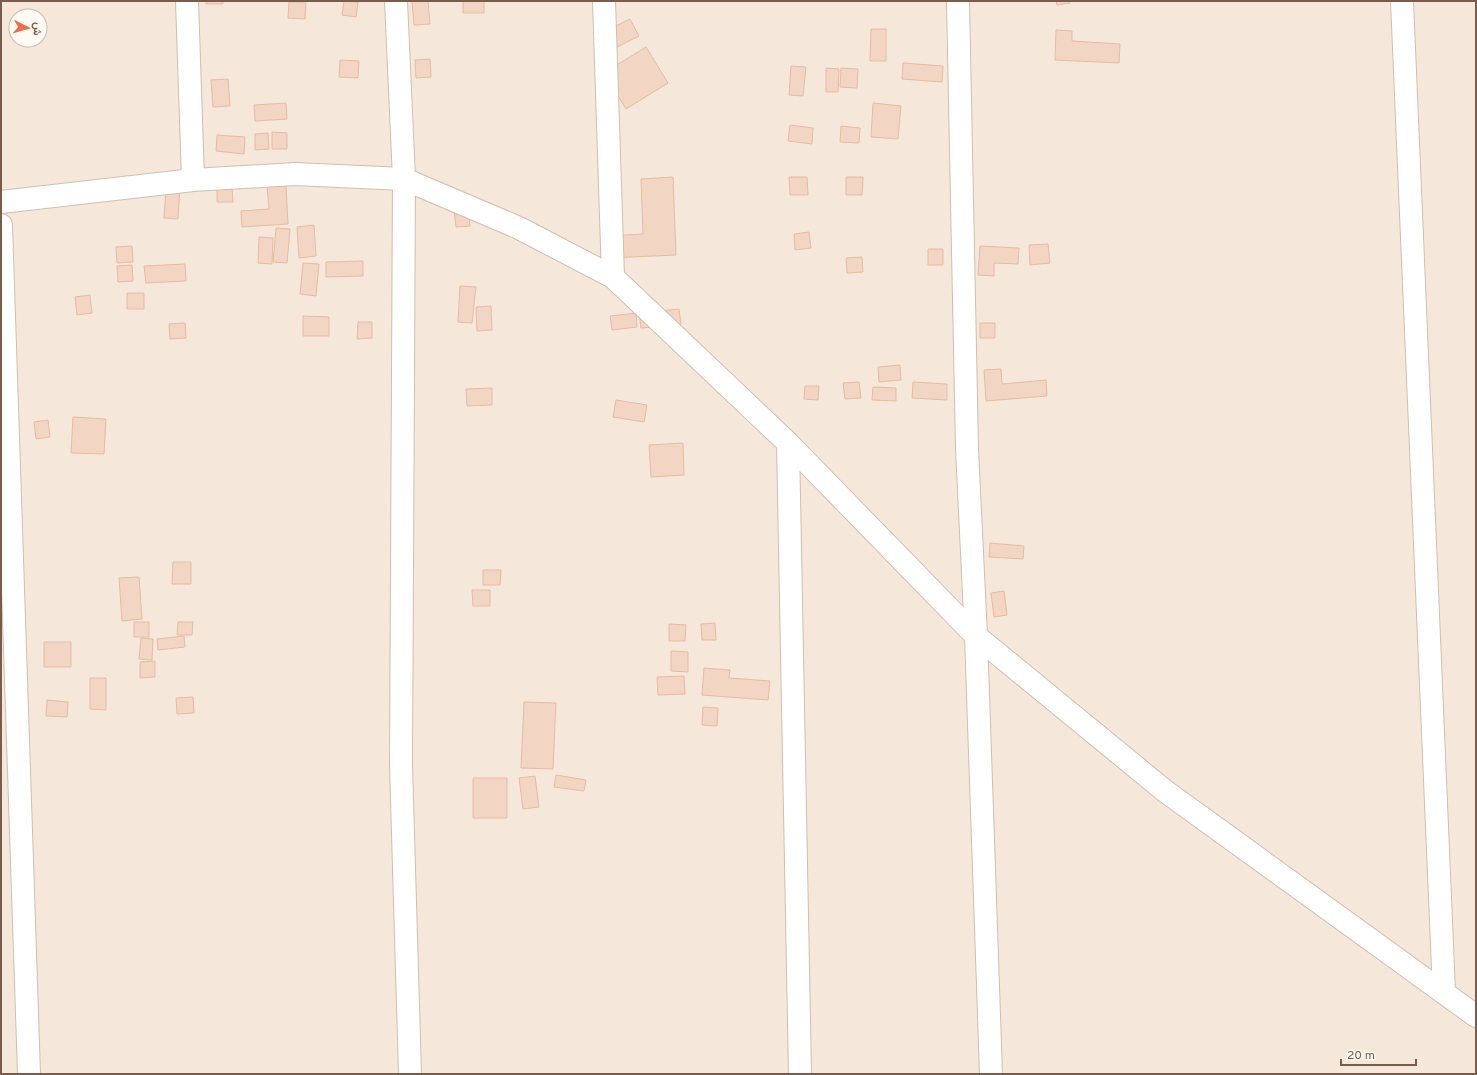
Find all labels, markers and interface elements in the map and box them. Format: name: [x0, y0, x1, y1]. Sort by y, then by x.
north arrow: [8, 8, 48, 48]
text: ش: [29, 22, 45, 36]
scale bar: [1341, 1041, 1416, 1067]
text: 20 m: [1347, 1048, 1375, 1064]

